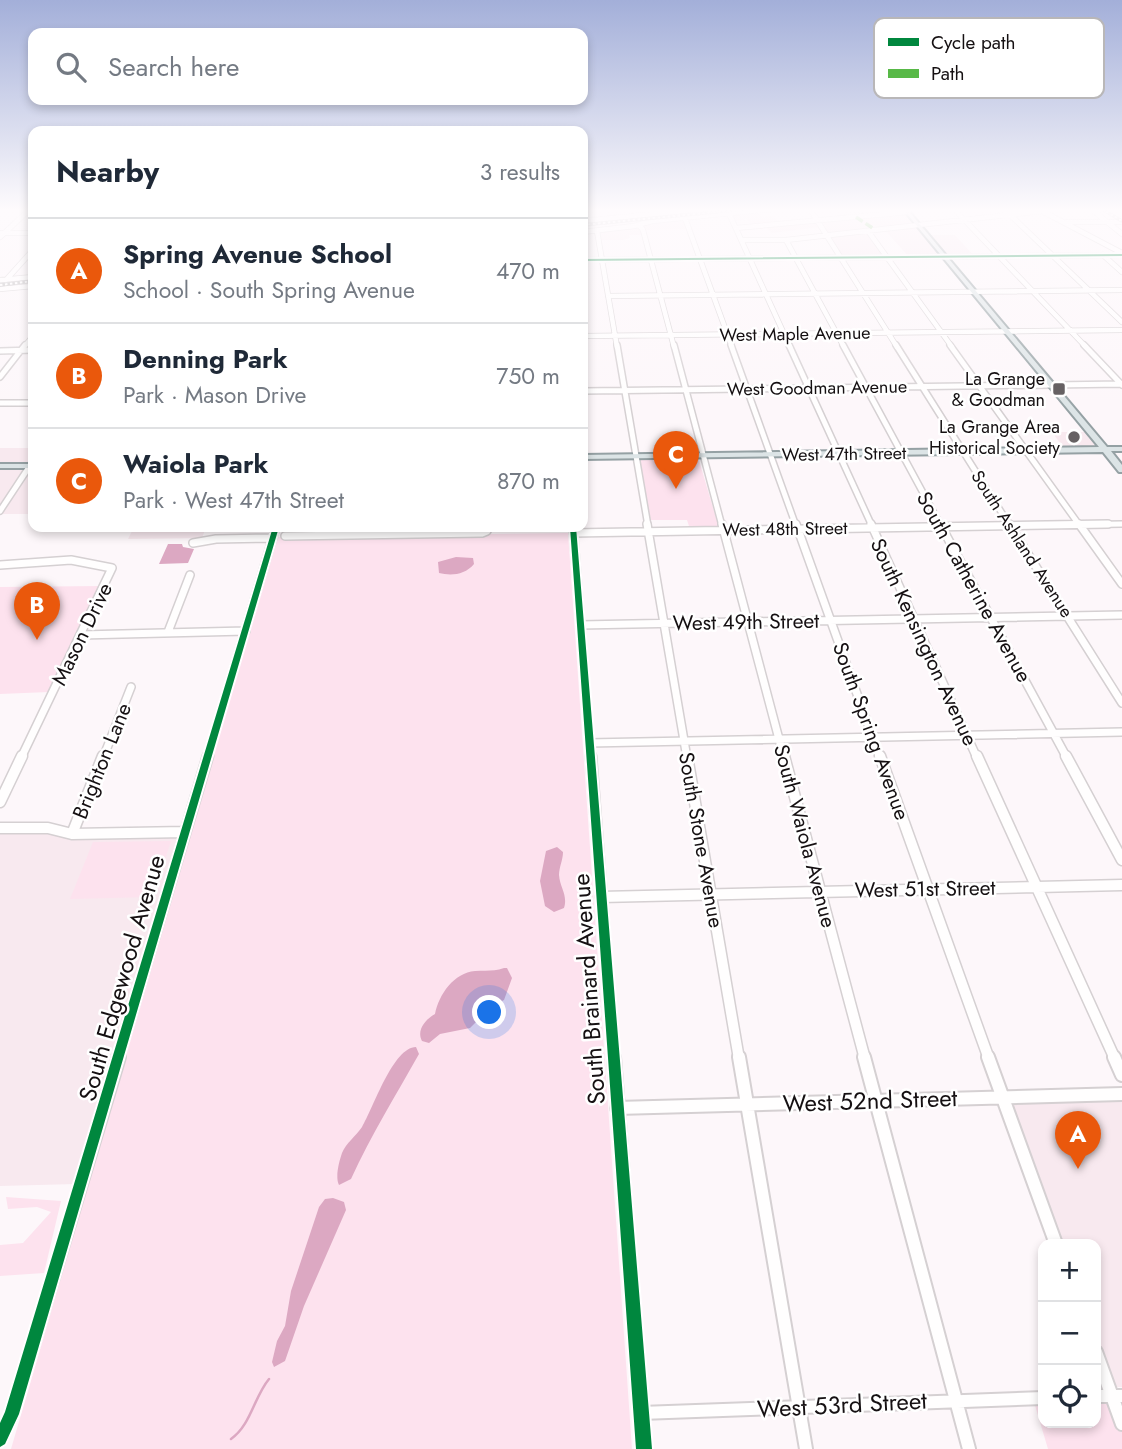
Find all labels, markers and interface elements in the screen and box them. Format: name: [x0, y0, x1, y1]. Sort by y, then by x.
legend: [874, 18, 1104, 98]
search box: [28, 28, 588, 105]
text: Cycle path: [931, 29, 1016, 56]
icon: search: [52, 48, 90, 86]
text: Search here: [108, 48, 240, 86]
text: Path: [931, 60, 965, 87]
text: Nearby: [56, 150, 159, 193]
text: 3 results: [480, 155, 560, 189]
text: Spring Avenue School: [123, 235, 392, 273]
text: A: [71, 254, 87, 288]
text: 470 m: [496, 254, 560, 288]
text: School · South Spring Avenue: [123, 273, 415, 307]
street label: West Maple Avenue: [719, 320, 871, 348]
text: Denning Park: [123, 340, 288, 378]
text: B: [71, 359, 87, 393]
text: 750 m: [496, 359, 560, 393]
place label: La Grange & Goodman: [951, 366, 1045, 413]
street label: West Goodman Avenue: [727, 373, 907, 403]
text: Park · Mason Drive: [123, 378, 306, 412]
marker: La Grange & Goodman: [1051, 381, 1067, 397]
place label: La Grange Area Historical Society: [929, 414, 1060, 461]
marker: La Grange Area Historical Society: [1066, 429, 1082, 445]
pin: C: [653, 431, 699, 489]
street label: West 47th Street: [781, 440, 907, 468]
text: Waiola Park: [123, 445, 269, 483]
text: C: [71, 464, 87, 498]
text: 870 m: [497, 464, 560, 498]
street label: South Ashland Avenue: [965, 465, 1079, 623]
text: Park · West 47th Street: [123, 483, 344, 517]
street label: South Catherine Avenue: [909, 486, 1039, 688]
street label: West 48th Street: [722, 515, 848, 543]
street label: South Kensington Avenue: [863, 533, 985, 751]
street label: Mason Drive: [44, 577, 120, 690]
pin: B: [14, 582, 60, 640]
street label: West 49th Street: [672, 606, 820, 638]
street label: South Spring Avenue: [825, 638, 917, 824]
street label: Brighton Lane: [65, 698, 139, 823]
street label: South Waiola Avenue: [766, 741, 844, 931]
street label: South Stone Avenue: [671, 750, 731, 930]
street label: South Edgewood Avenue: [70, 851, 173, 1105]
street label: South Brainard Avenue: [563, 872, 614, 1106]
street label: West 51st Street: [854, 873, 996, 905]
your location: [472, 995, 506, 1029]
street label: West 52nd Street: [782, 1080, 958, 1121]
pin: A: [1055, 1111, 1101, 1169]
map controls: [1038, 1239, 1101, 1428]
button: +: [1038, 1239, 1101, 1302]
button: −: [1038, 1302, 1101, 1365]
button: locate: [1038, 1365, 1101, 1428]
street label: West 53rd Street: [756, 1383, 928, 1426]

